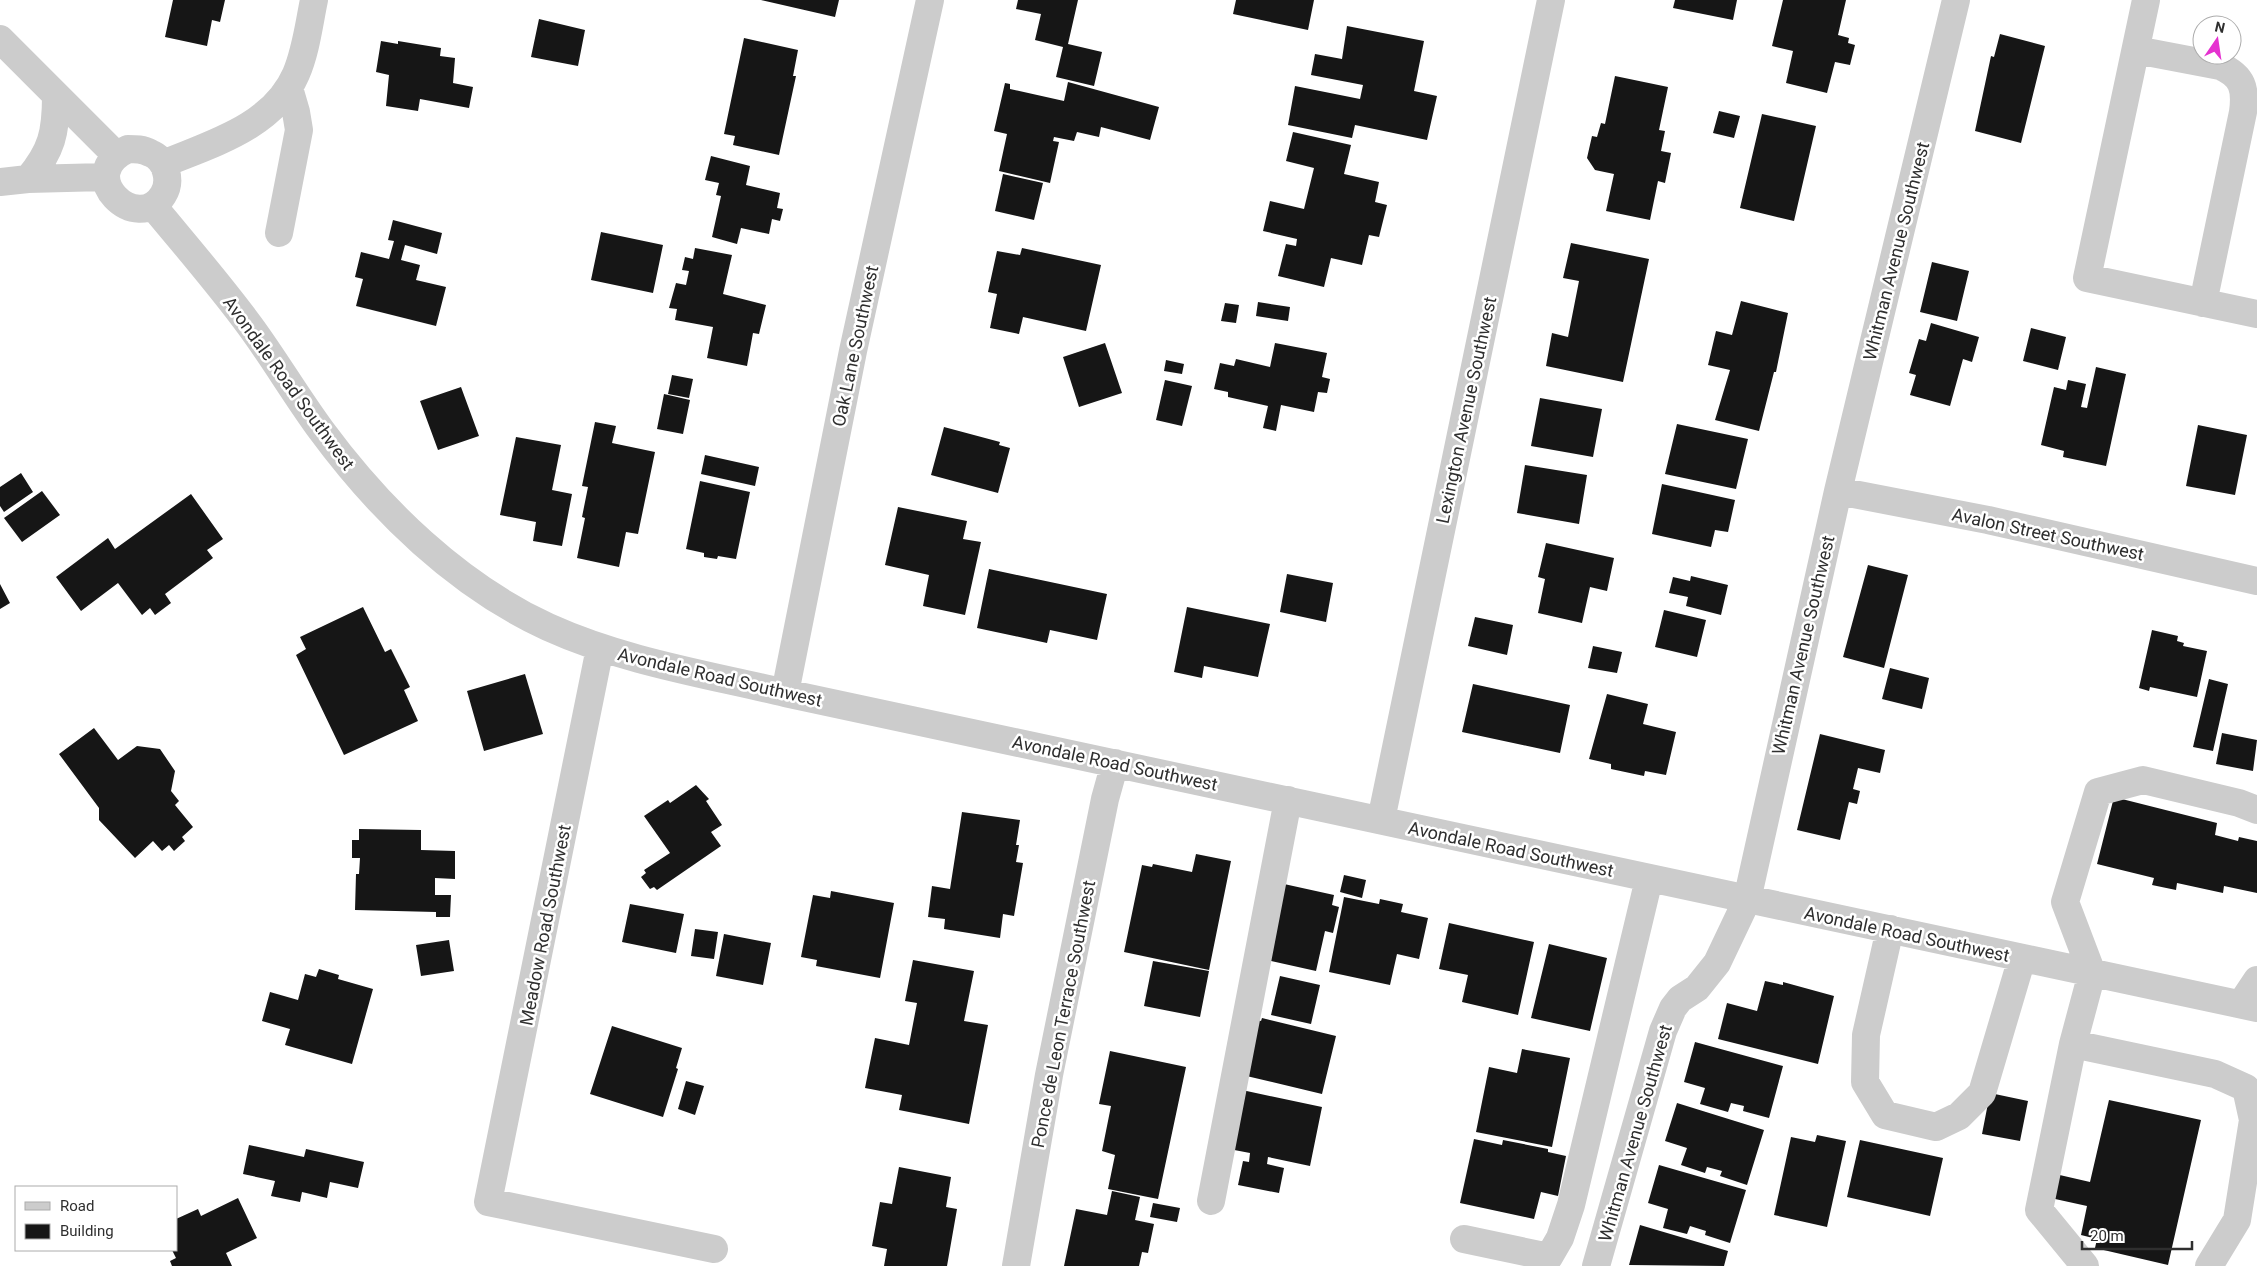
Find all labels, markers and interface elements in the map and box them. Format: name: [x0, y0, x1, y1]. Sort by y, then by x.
north arrow: [2192, 15, 2242, 65]
text: N: [2213, 18, 2227, 36]
street label: Whitman Avenue Southwest: [1859, 139, 1933, 362]
street label: Oak Lane Southwest: [828, 263, 882, 428]
street label: Avondale Road Southwest: [219, 292, 359, 474]
street label: Lexington Avenue Southwest: [1432, 295, 1500, 525]
street label: Avalon Street Southwest: [1950, 503, 2146, 565]
street label: Whitman Avenue Southwest: [1768, 533, 1838, 757]
street label: Avondale Road Southwest: [616, 643, 824, 711]
street label: Avondale Road Southwest: [1011, 731, 1220, 795]
street label: Avondale Road Southwest: [1407, 817, 1616, 881]
street label: Meadow Road Southwest: [515, 823, 575, 1027]
street label: Ponce de Leon Terrace Southwest: [1027, 878, 1099, 1150]
street label: Avondale Road Southwest: [1803, 902, 2012, 966]
street label: Whitman Avenue Southwest: [1594, 1022, 1676, 1244]
legend: [15, 1186, 178, 1251]
text: Road: [60, 1197, 94, 1215]
scale bar: [2082, 1218, 2192, 1250]
text: Building: [60, 1222, 114, 1240]
text: 20 m: [2090, 1227, 2124, 1245]

